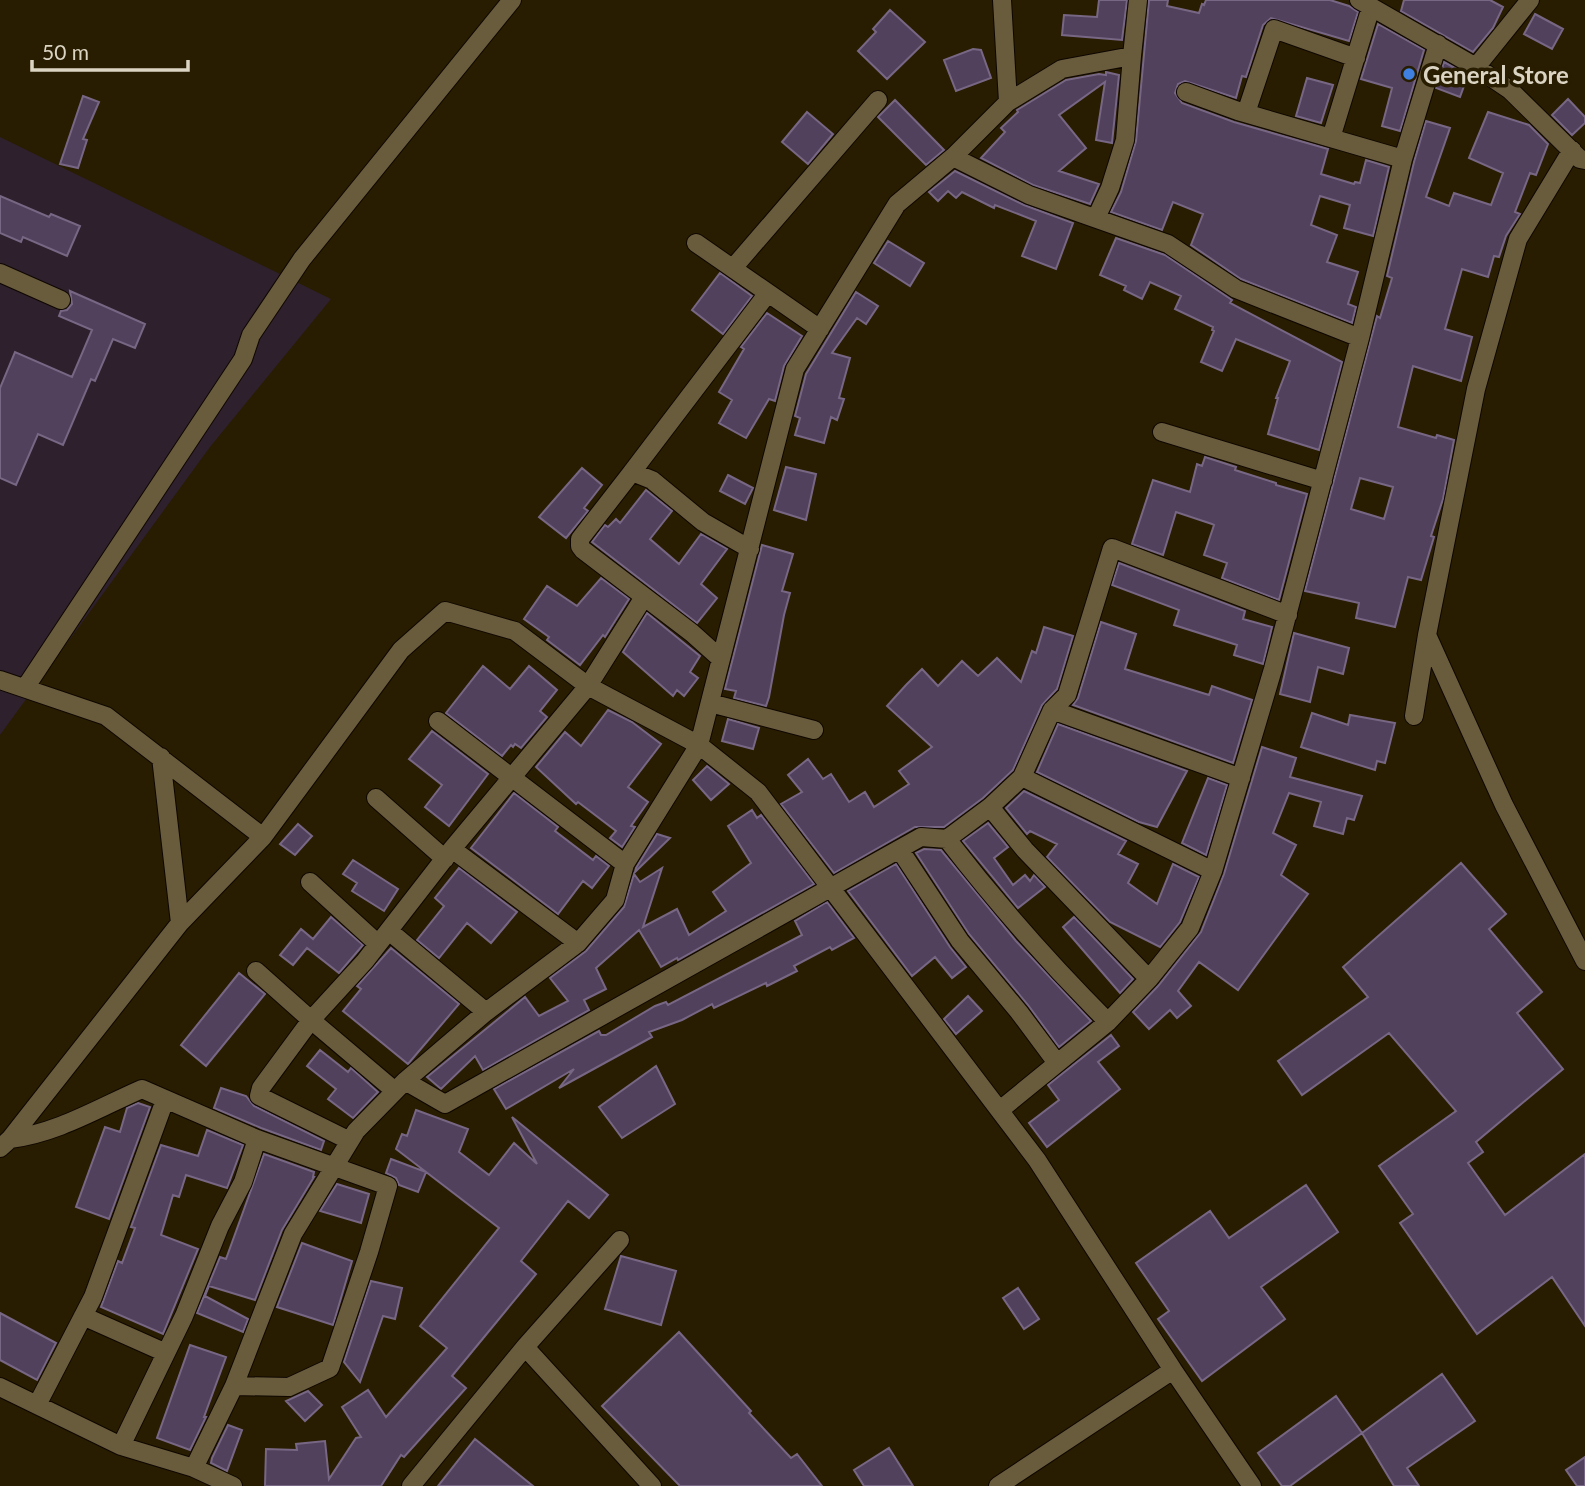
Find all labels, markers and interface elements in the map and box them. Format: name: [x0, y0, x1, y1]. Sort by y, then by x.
scale bar: [32, 28, 187, 72]
text: 50 m: [42, 39, 89, 64]
place label: General Store: [1423, 60, 1569, 89]
marker: General Store: [1401, 66, 1417, 82]

